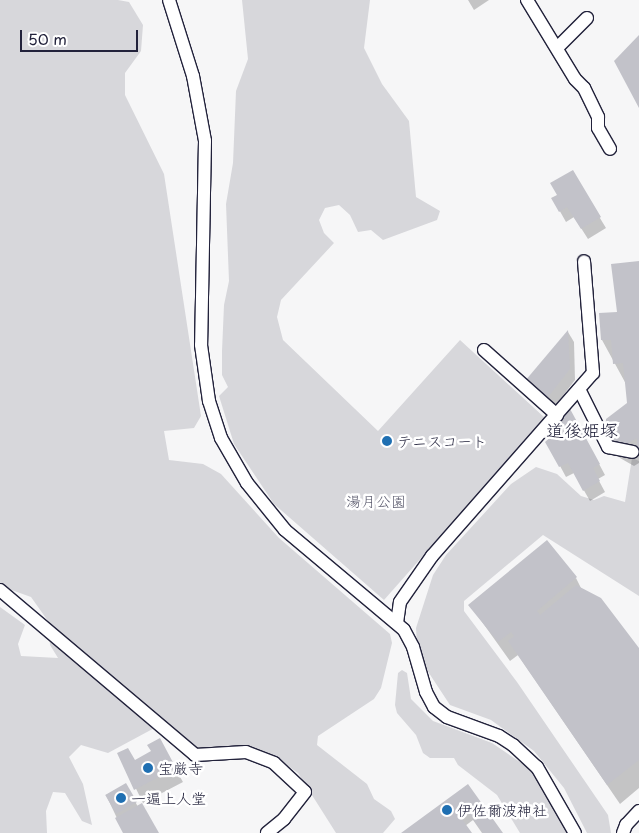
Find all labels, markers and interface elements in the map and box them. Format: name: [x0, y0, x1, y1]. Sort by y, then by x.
scale bar: [22, 20, 140, 52]
text: 50 m: [28, 27, 67, 50]
district label: 道後姫塚: [546, 419, 618, 441]
place label: テニスコート: [397, 432, 487, 450]
marker: テニスコート: [381, 435, 393, 447]
park label: 湯月公園: [346, 492, 406, 510]
place label: 宝厳寺: [158, 759, 203, 777]
marker: 宝厳寺: [142, 762, 154, 774]
place label: 一遍上人堂: [131, 789, 206, 807]
marker: 一遍上人堂: [115, 792, 127, 804]
place label: 伊佐爾波神社: [457, 801, 547, 819]
marker: 伊佐爾波神社: [441, 804, 453, 816]

